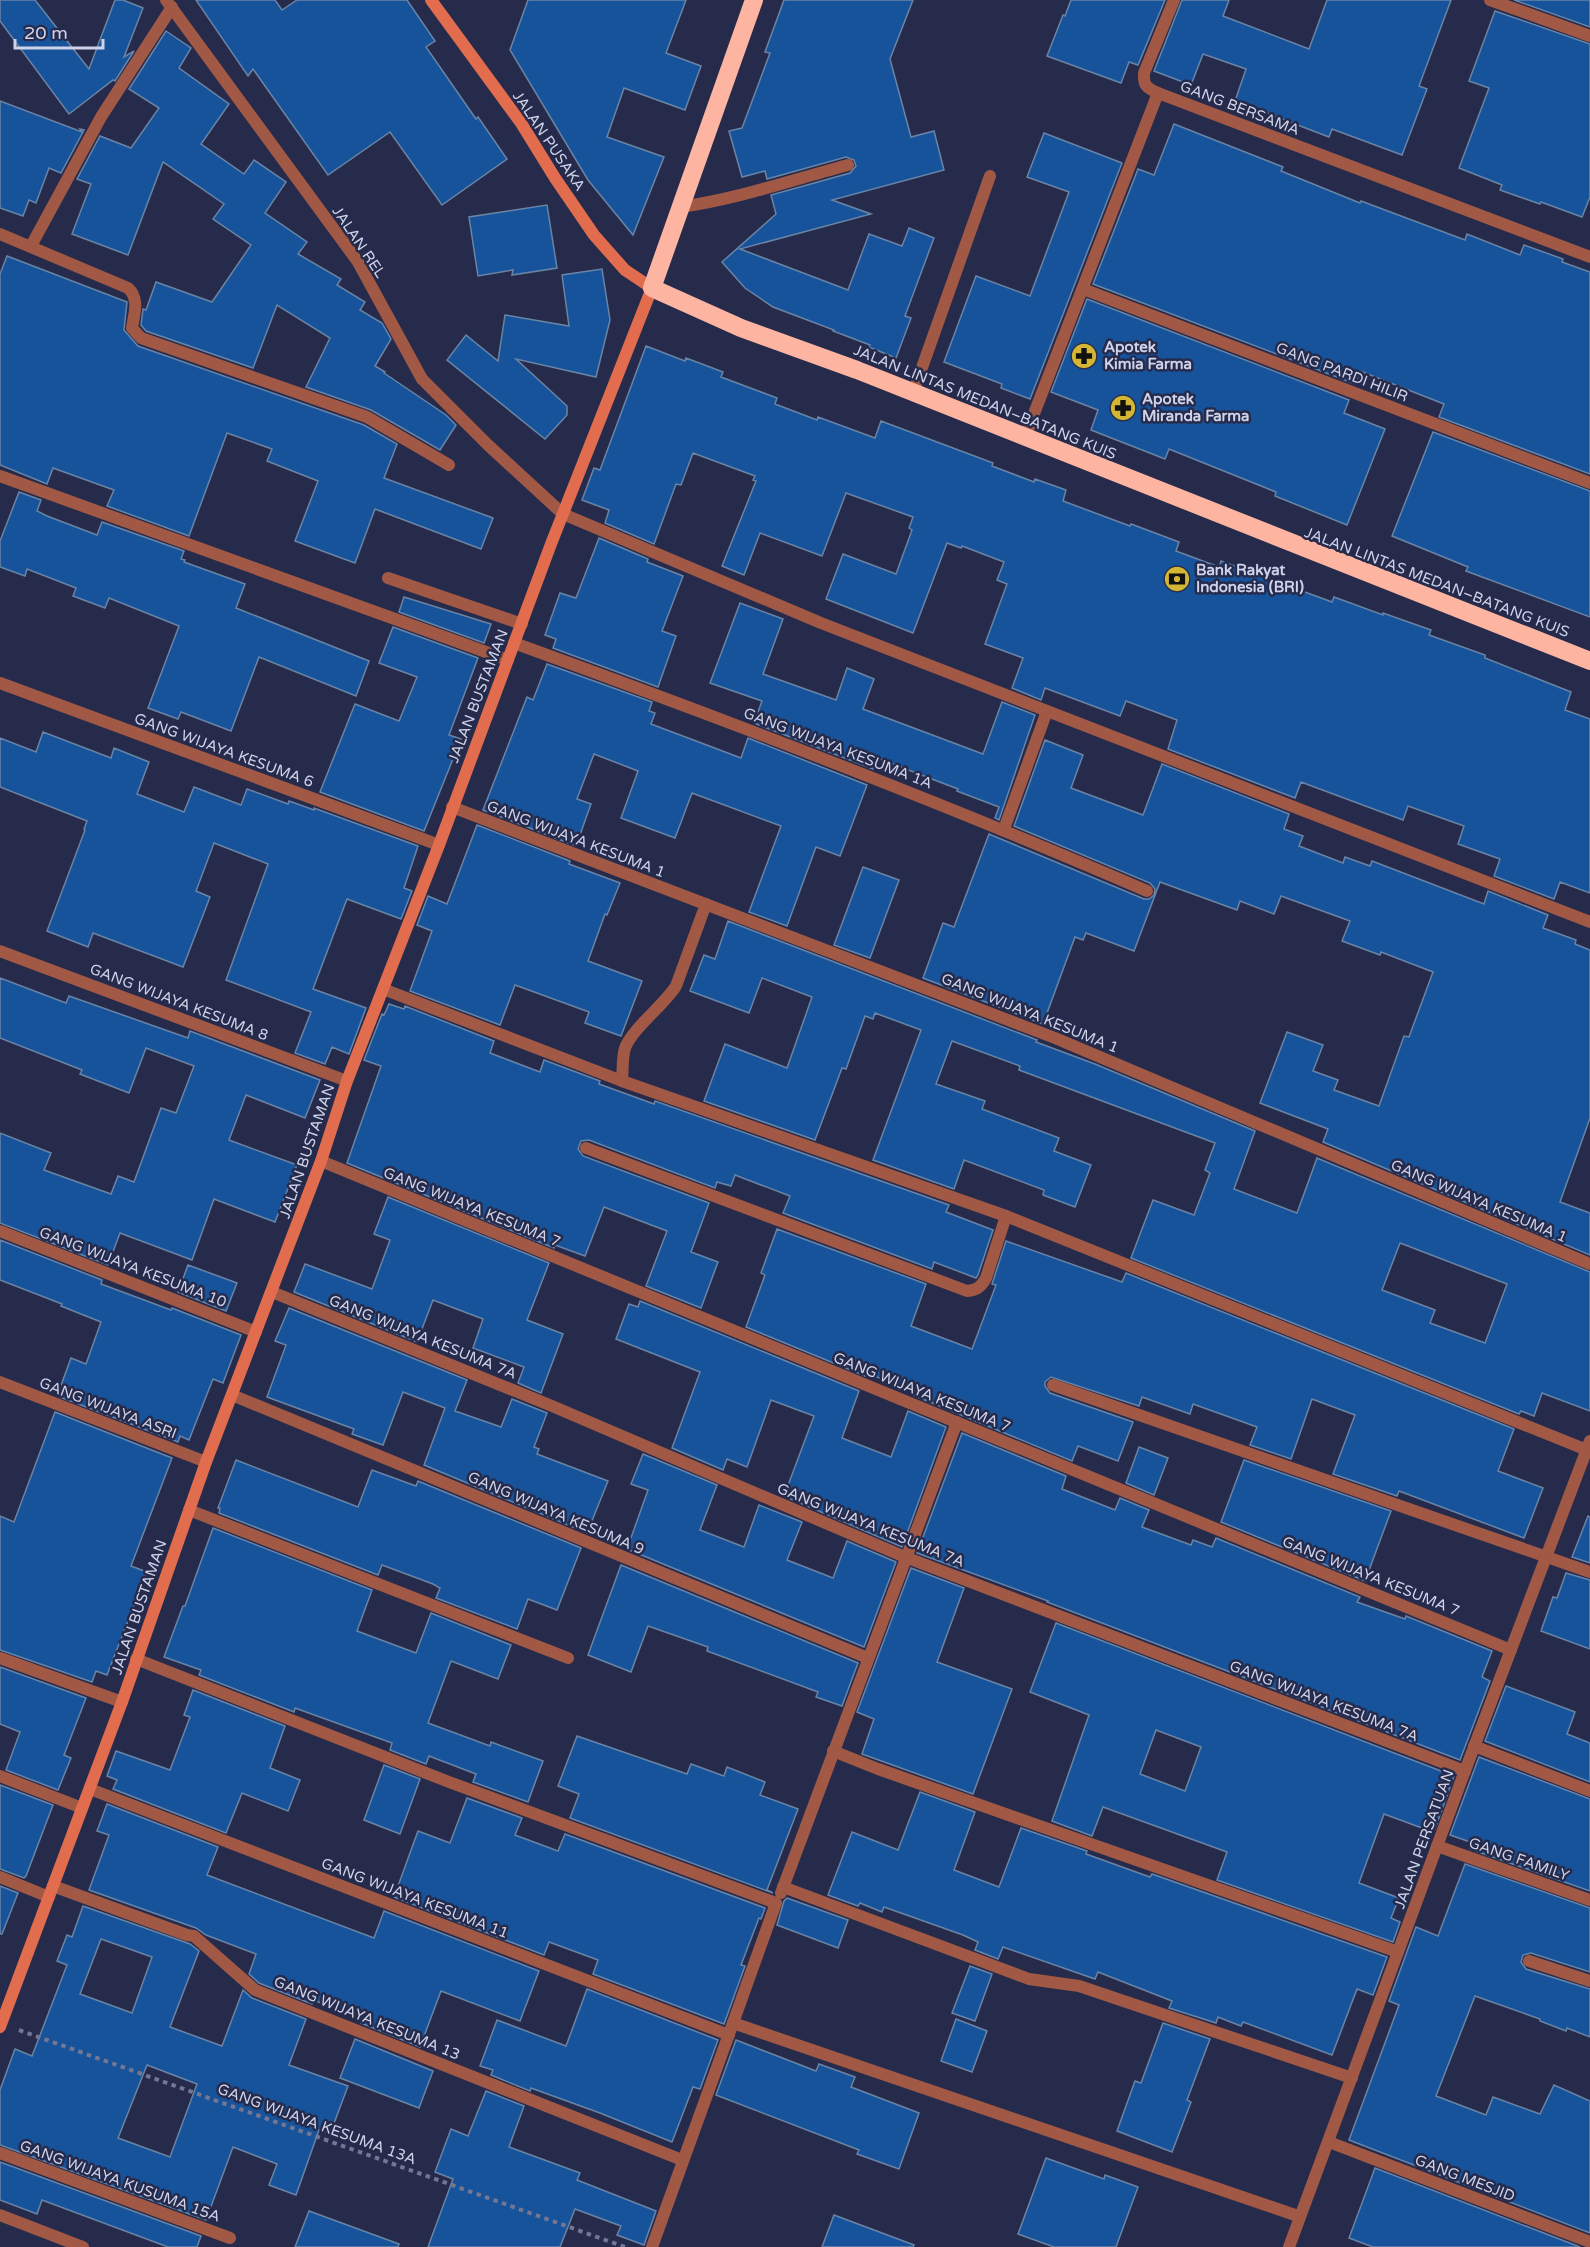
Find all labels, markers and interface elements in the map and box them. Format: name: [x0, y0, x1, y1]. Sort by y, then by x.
scale bar: [15, 12, 104, 50]
text: 20 m: [24, 22, 68, 44]
street label: GANG BERSAMA: [1178, 77, 1302, 139]
street label: JALAN PUSAKA: [509, 88, 589, 194]
street label: JALAN REL: [328, 203, 390, 282]
place label: Apotek Kimia Farma: [1104, 338, 1192, 373]
street label: GANG PARDI HILIR: [1274, 339, 1410, 405]
street label: JALAN LINTAS MEDAN–BATANG KUIS: [851, 341, 1119, 463]
pharmacy icon: Apotek Kimia Farma: [1069, 341, 1099, 371]
place label: Apotek Miranda Farma: [1142, 390, 1250, 425]
pharmacy icon: Apotek Miranda Farma: [1108, 393, 1138, 423]
street label: JALAN LINTAS MEDAN–BATANG KUIS: [1302, 523, 1572, 641]
place label: Bank Rakyat Indonesia (BRI): [1196, 561, 1304, 596]
bank icon: Bank Rakyat Indonesia (BRI): [1162, 564, 1192, 594]
street label: JALAN BUSTAMAN: [444, 627, 512, 765]
street label: GANG WIJAYA KESUMA 1A: [741, 704, 935, 792]
street label: GANG WIJAYA KESUMA 6: [132, 709, 316, 791]
street label: GANG WIJAYA KESUMA 1: [484, 797, 668, 881]
street label: GANG WIJAYA KESUMA 8: [87, 960, 271, 1044]
street label: GANG WIJAYA KESUMA 1: [939, 969, 1121, 1057]
street label: JALAN BUSTAMAN: [275, 1081, 339, 1221]
street label: GANG WIJAYA KESUMA 1: [1388, 1156, 1570, 1246]
street label: GANG WIJAYA KESUMA 7: [381, 1163, 563, 1251]
street label: GANG WIJAYA KESUMA 10: [37, 1223, 229, 1311]
street label: GANG WIJAYA KESUMA 7A: [327, 1291, 519, 1383]
street label: GANG WIJAYA KESUMA 7: [831, 1348, 1013, 1436]
street label: GANG WIJAYA ASRI: [37, 1373, 179, 1443]
street label: GANG WIJAYA KESUMA 9: [465, 1468, 647, 1558]
street label: GANG WIJAYA KESUMA 7A: [775, 1479, 967, 1571]
street label: GANG WIJAYA KESUMA 7: [1280, 1532, 1462, 1620]
street label: JALAN BUSTAMAN: [107, 1537, 171, 1677]
street label: GANG WIJAYA KESUMA 7A: [1227, 1657, 1421, 1745]
street label: JALAN PERSATUAN: [1390, 1767, 1458, 1911]
street label: GANG FAMILY: [1466, 1833, 1572, 1885]
street label: GANG WIJAYA KESUMA 11: [319, 1854, 511, 1942]
street label: GANG WIJAYA KESUMA 13: [271, 1972, 463, 2064]
street label: GANG WIJAYA KESUMA 13A: [215, 2080, 419, 2168]
street label: GANG WIJAYA KUSUMA 15A: [17, 2136, 223, 2226]
street label: GANG MESJID: [1412, 2151, 1518, 2205]

